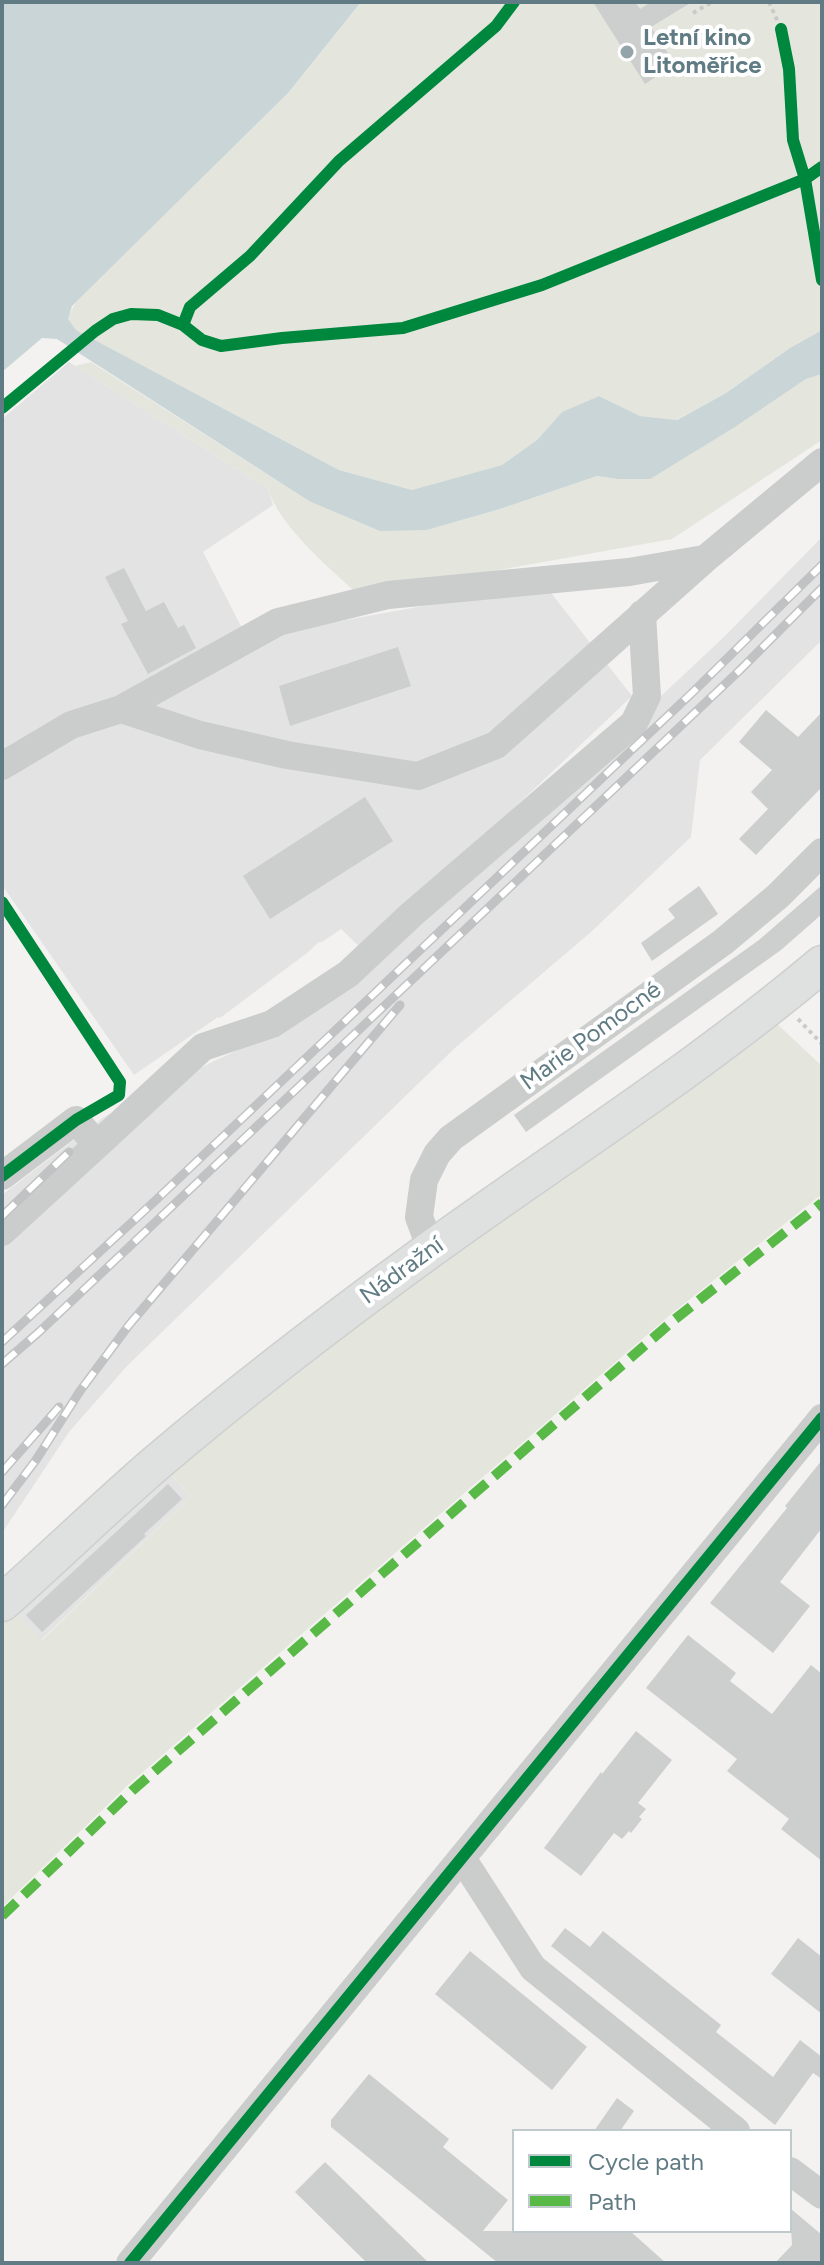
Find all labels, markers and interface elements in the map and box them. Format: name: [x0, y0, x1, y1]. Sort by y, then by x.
place label: Letní kino Litoměřice: [643, 24, 762, 80]
marker: Letní kino Litoměřice: [618, 43, 636, 61]
street label: Marie Pomocné: [515, 975, 667, 1097]
street label: Nádražní: [355, 1231, 449, 1311]
legend: [512, 2129, 792, 2233]
text: Cycle path: [588, 2147, 704, 2176]
text: Path: [588, 2187, 636, 2216]

